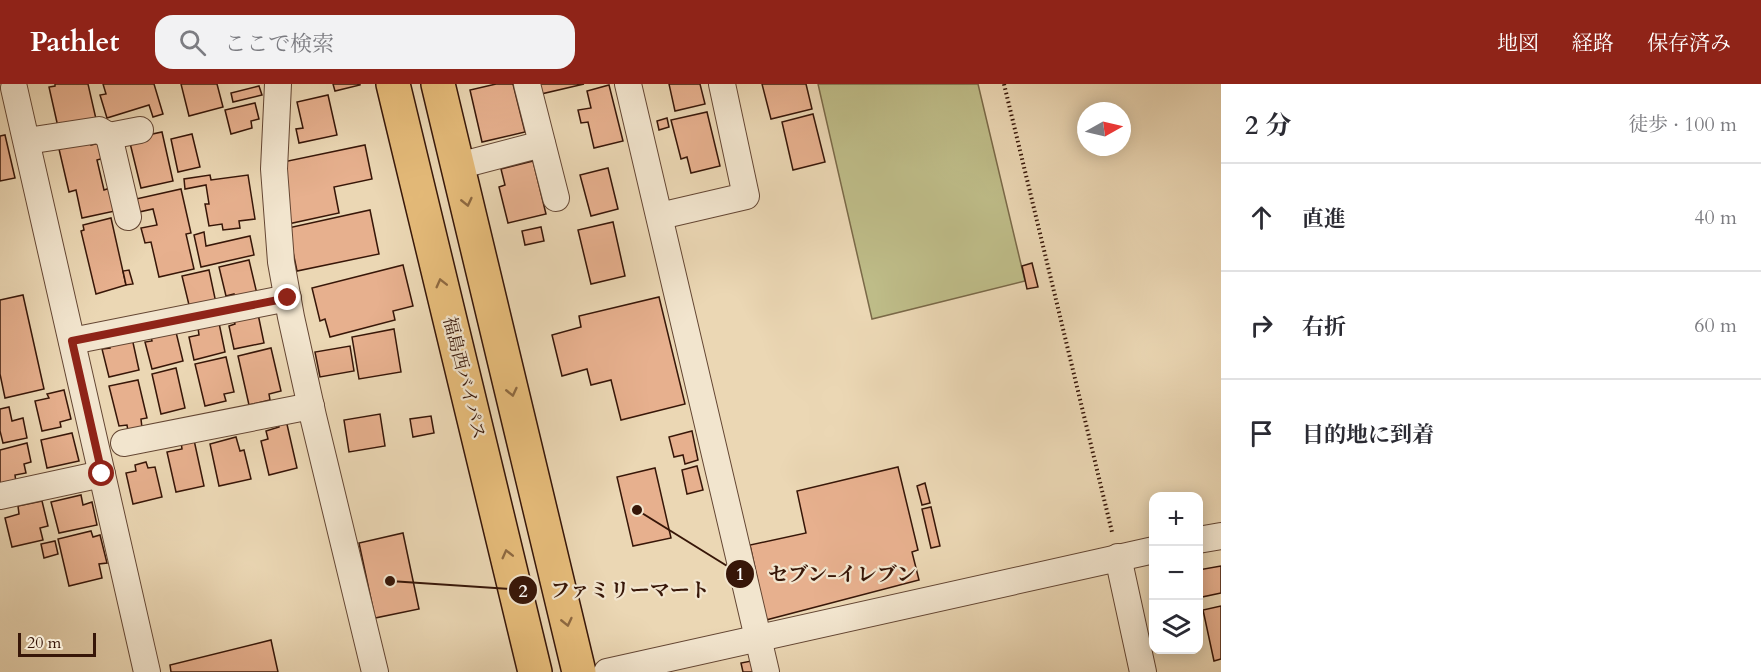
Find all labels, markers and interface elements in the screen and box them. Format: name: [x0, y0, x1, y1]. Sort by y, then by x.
search box: [155, 15, 575, 69]
text: Pathlet: [30, 23, 119, 61]
icon: search: [176, 26, 209, 59]
text: ここで検索: [224, 29, 334, 59]
text: 地図: [1497, 29, 1539, 58]
text: 経路: [1572, 29, 1614, 58]
text: 保存済み: [1647, 29, 1731, 58]
north arrow: [1077, 102, 1131, 156]
text: 2 分: [1245, 108, 1291, 143]
text: 徒歩 · 100 m: [1628, 111, 1737, 138]
one-way arrow: [459, 197, 472, 207]
icon: ahead: [1245, 201, 1278, 234]
text: 直進: [1302, 204, 1346, 234]
text: 40 m: [1694, 204, 1737, 231]
one-way arrow: [436, 278, 449, 288]
route end: [274, 284, 300, 310]
icon: right: [1245, 309, 1278, 342]
text: 右折: [1302, 312, 1346, 342]
text: 60 m: [1694, 312, 1737, 339]
street label: 福島西バイパス: [437, 314, 491, 442]
one-way arrow: [505, 387, 518, 397]
icon: arrive: [1245, 417, 1278, 450]
text: 目的地に到着: [1302, 420, 1434, 450]
route start: [88, 460, 114, 486]
map controls: [1149, 492, 1203, 654]
button: +: [1149, 492, 1203, 546]
button: −: [1149, 546, 1203, 600]
one-way arrow: [501, 549, 514, 559]
callout: セブン-イレブン: [725, 555, 929, 593]
text: セブン-イレブン: [768, 561, 916, 588]
text: 1: [735, 562, 745, 587]
callout: ファミリーマート: [508, 571, 722, 609]
text: ファミリーマート: [550, 577, 710, 604]
text: 2: [518, 579, 528, 604]
button: layers: [1149, 600, 1203, 654]
one-way arrow: [560, 617, 573, 627]
scale bar: [18, 630, 96, 658]
text: 20 m: [27, 632, 61, 654]

